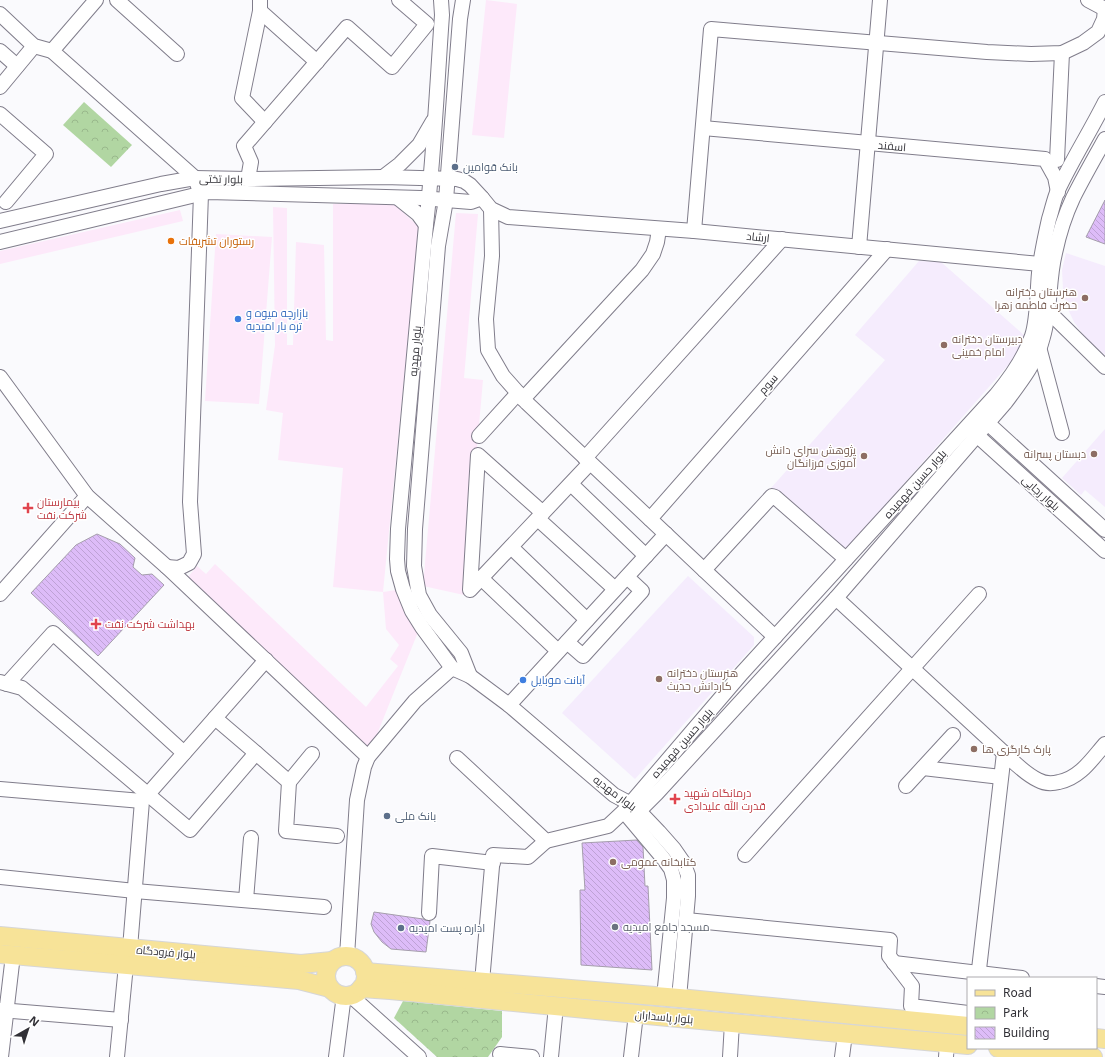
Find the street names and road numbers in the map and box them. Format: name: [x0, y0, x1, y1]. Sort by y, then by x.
street label: اسفند: [877, 137, 907, 154]
street label: بلوار تختی: [199, 171, 243, 186]
street label: ارشاد: [746, 228, 771, 245]
street label: بلوار مهدیه: [405, 325, 424, 377]
street label: سوم: [755, 370, 781, 398]
street label: بلوار حسین فهمیده: [880, 446, 950, 521]
street label: بلوار رجایی: [1019, 472, 1064, 514]
street label: بلوار حسین فهمیده: [647, 705, 716, 781]
street label: بلوار مهدیه: [590, 771, 640, 814]
street label: بلوار فرودگاه: [136, 941, 197, 962]
street label: بلوار پاسداران: [634, 1006, 694, 1027]

